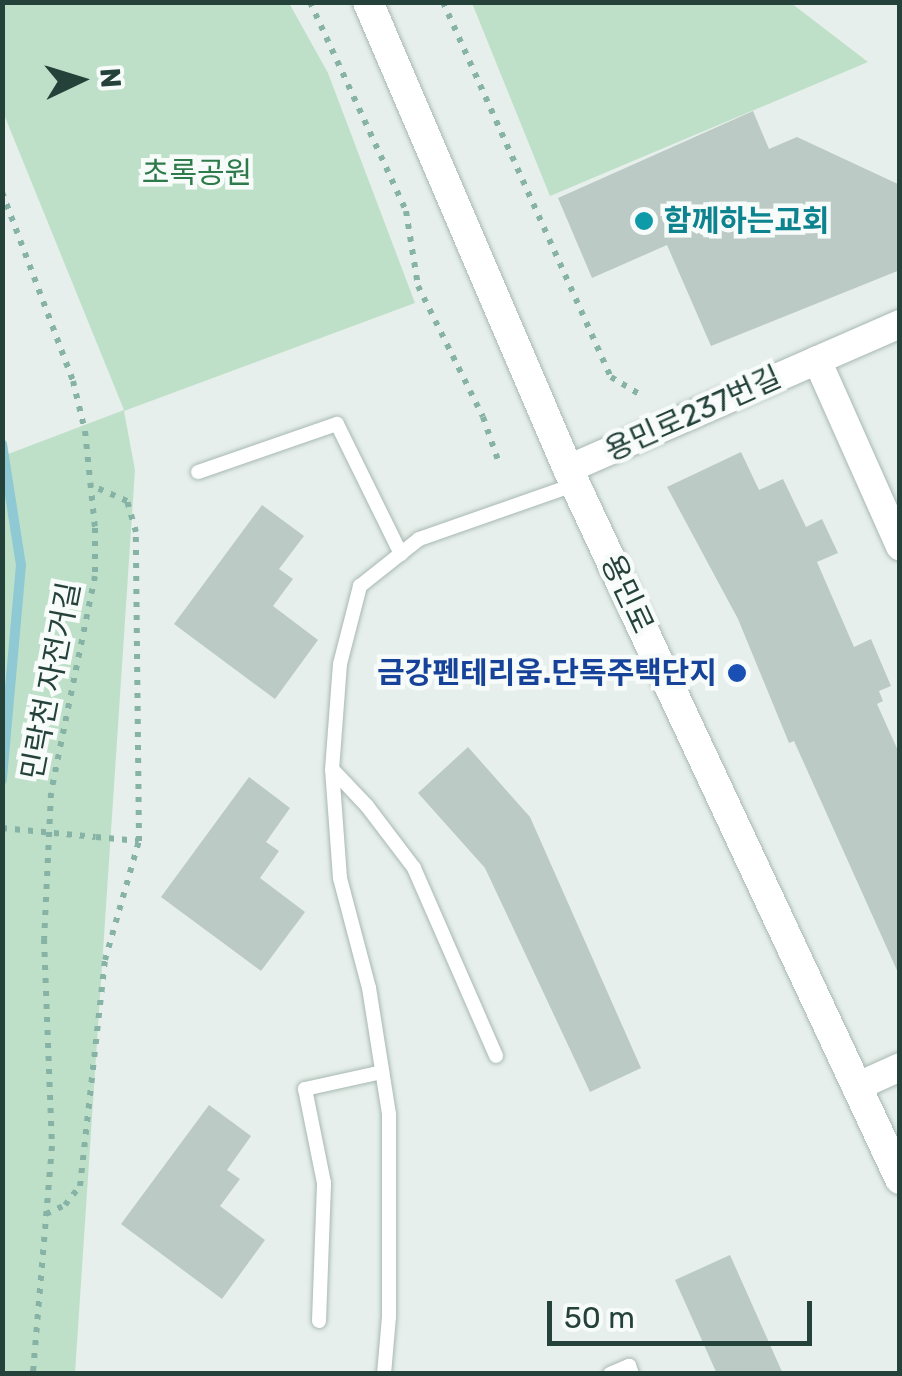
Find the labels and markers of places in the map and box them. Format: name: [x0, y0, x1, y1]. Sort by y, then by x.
place label: 함께하는교회: [664, 203, 830, 239]
marker: 함께하는교회: [633, 210, 655, 232]
place label: 금강펜테리움.단독주택단지: [377, 655, 717, 691]
marker: 금강펜테리움.단독주택단지: [726, 662, 748, 684]

